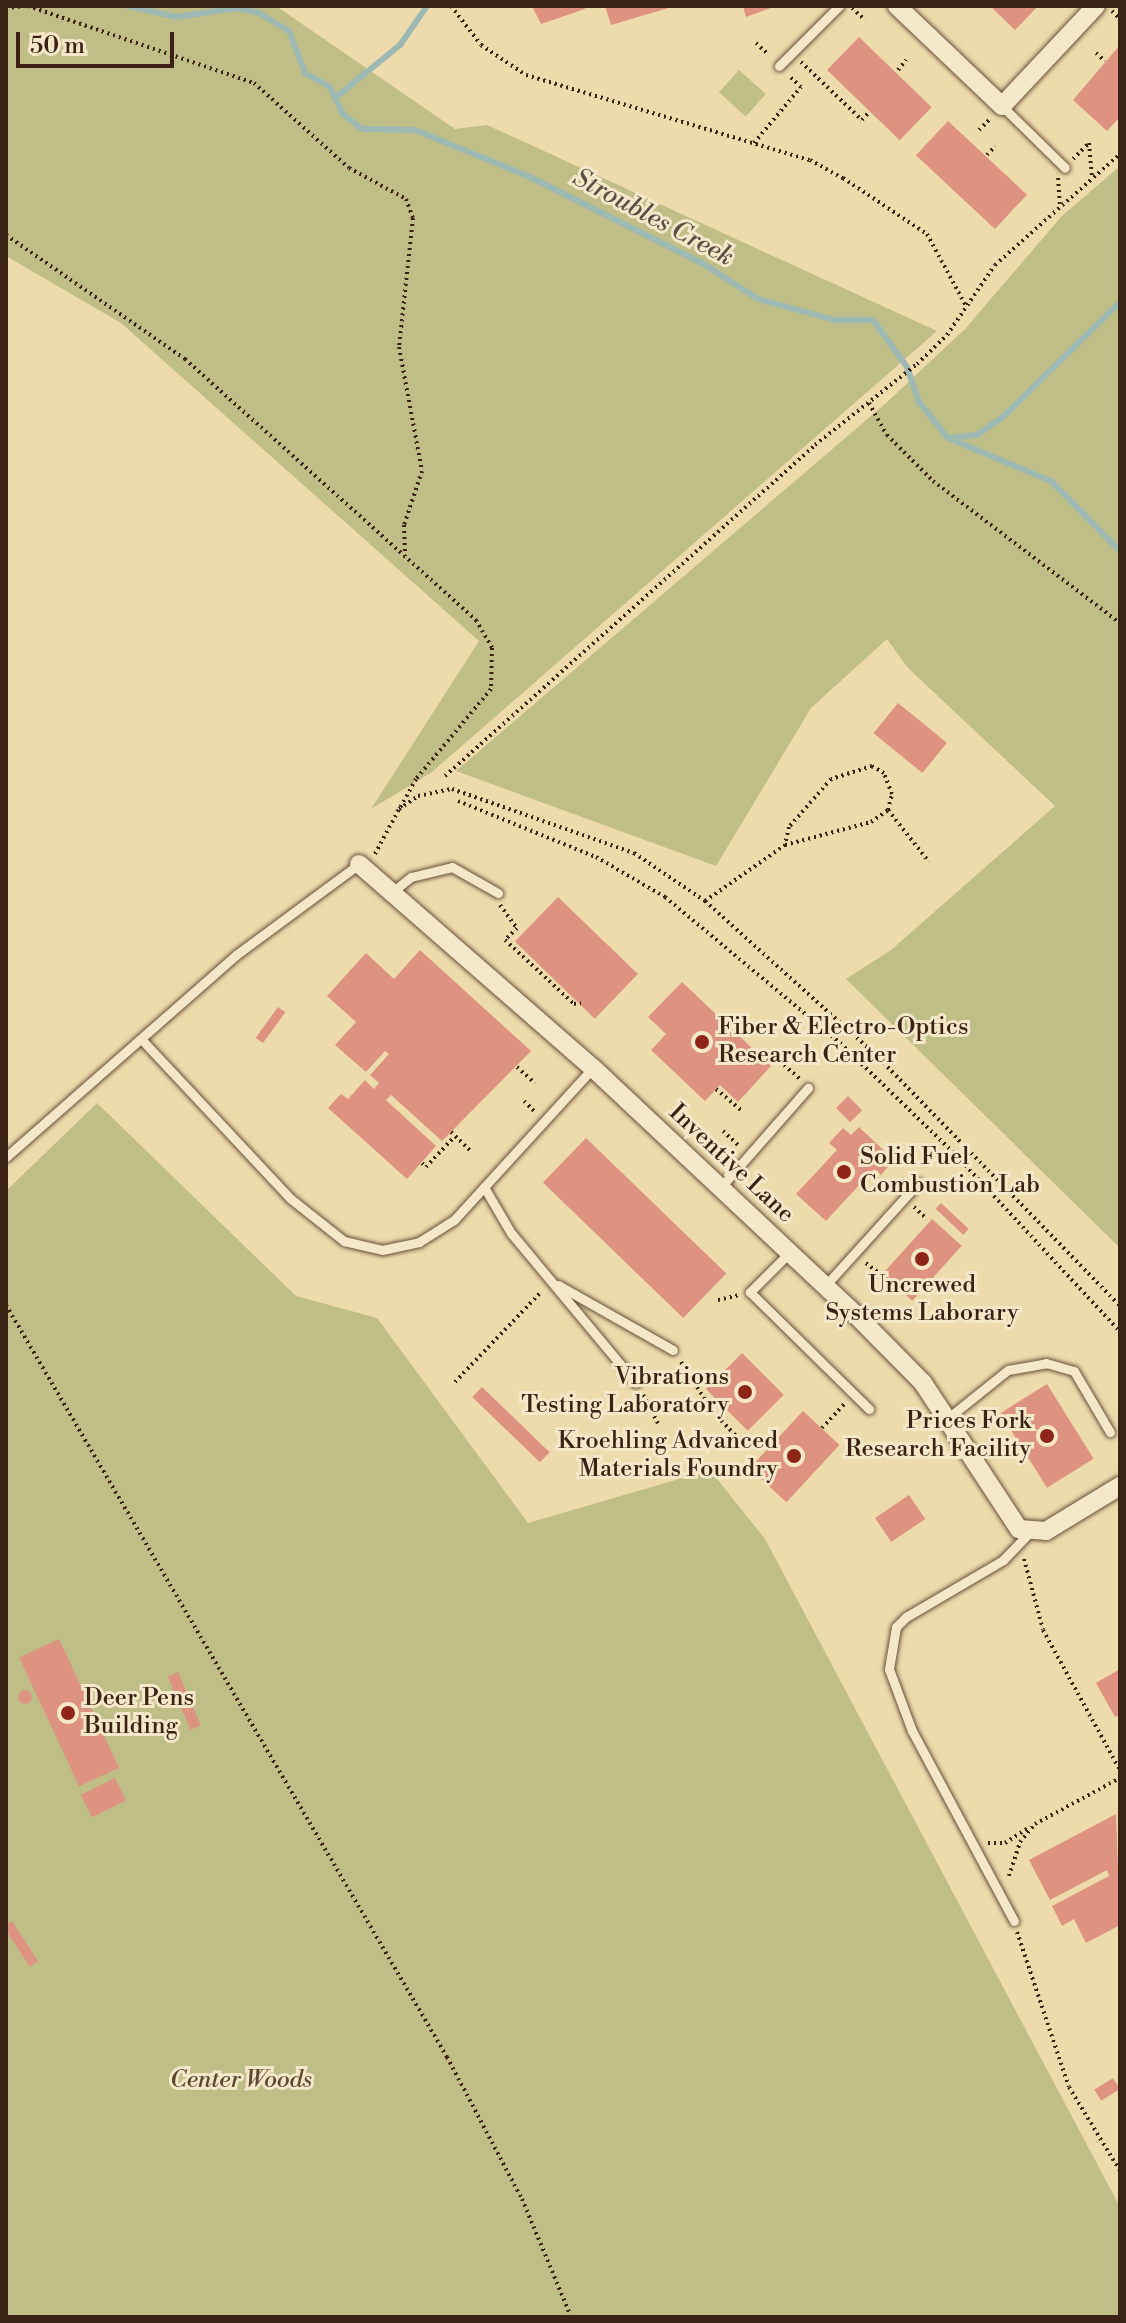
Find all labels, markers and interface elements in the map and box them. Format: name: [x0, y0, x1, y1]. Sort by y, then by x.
scale bar: [20, 16, 178, 66]
text: 50 m: [30, 31, 85, 61]
water label: Stroubles Creek: [567, 163, 739, 273]
place label: Fiber & Electro-Optics Research Center: [718, 1014, 968, 1070]
marker: Fiber & Electro-Optics Research Center: [693, 1033, 711, 1051]
street label: Inventive Lane: [662, 1099, 800, 1229]
place label: Solid Fuel Combustion Lab: [860, 1144, 1040, 1200]
marker: Solid Fuel Combustion Lab: [835, 1163, 853, 1181]
marker: Uncrewed Systems Laborary: [913, 1250, 931, 1268]
place label: Uncrewed Systems Laborary: [825, 1272, 1019, 1328]
place label: Vibrations Testing Laboratory: [521, 1364, 729, 1420]
marker: Vibrations Testing Laboratory: [736, 1383, 754, 1401]
place label: Prices Fork Research Facility: [845, 1408, 1031, 1464]
marker: Prices Fork Research Facility: [1038, 1427, 1056, 1445]
place label: Kroehling Advanced Materials Foundry: [558, 1428, 778, 1484]
marker: Kroehling Advanced Materials Foundry: [785, 1447, 803, 1465]
place label: Deer Pens Building: [84, 1685, 194, 1741]
marker: Deer Pens Building: [59, 1704, 77, 1722]
park label: Center Woods: [170, 2067, 312, 2095]

